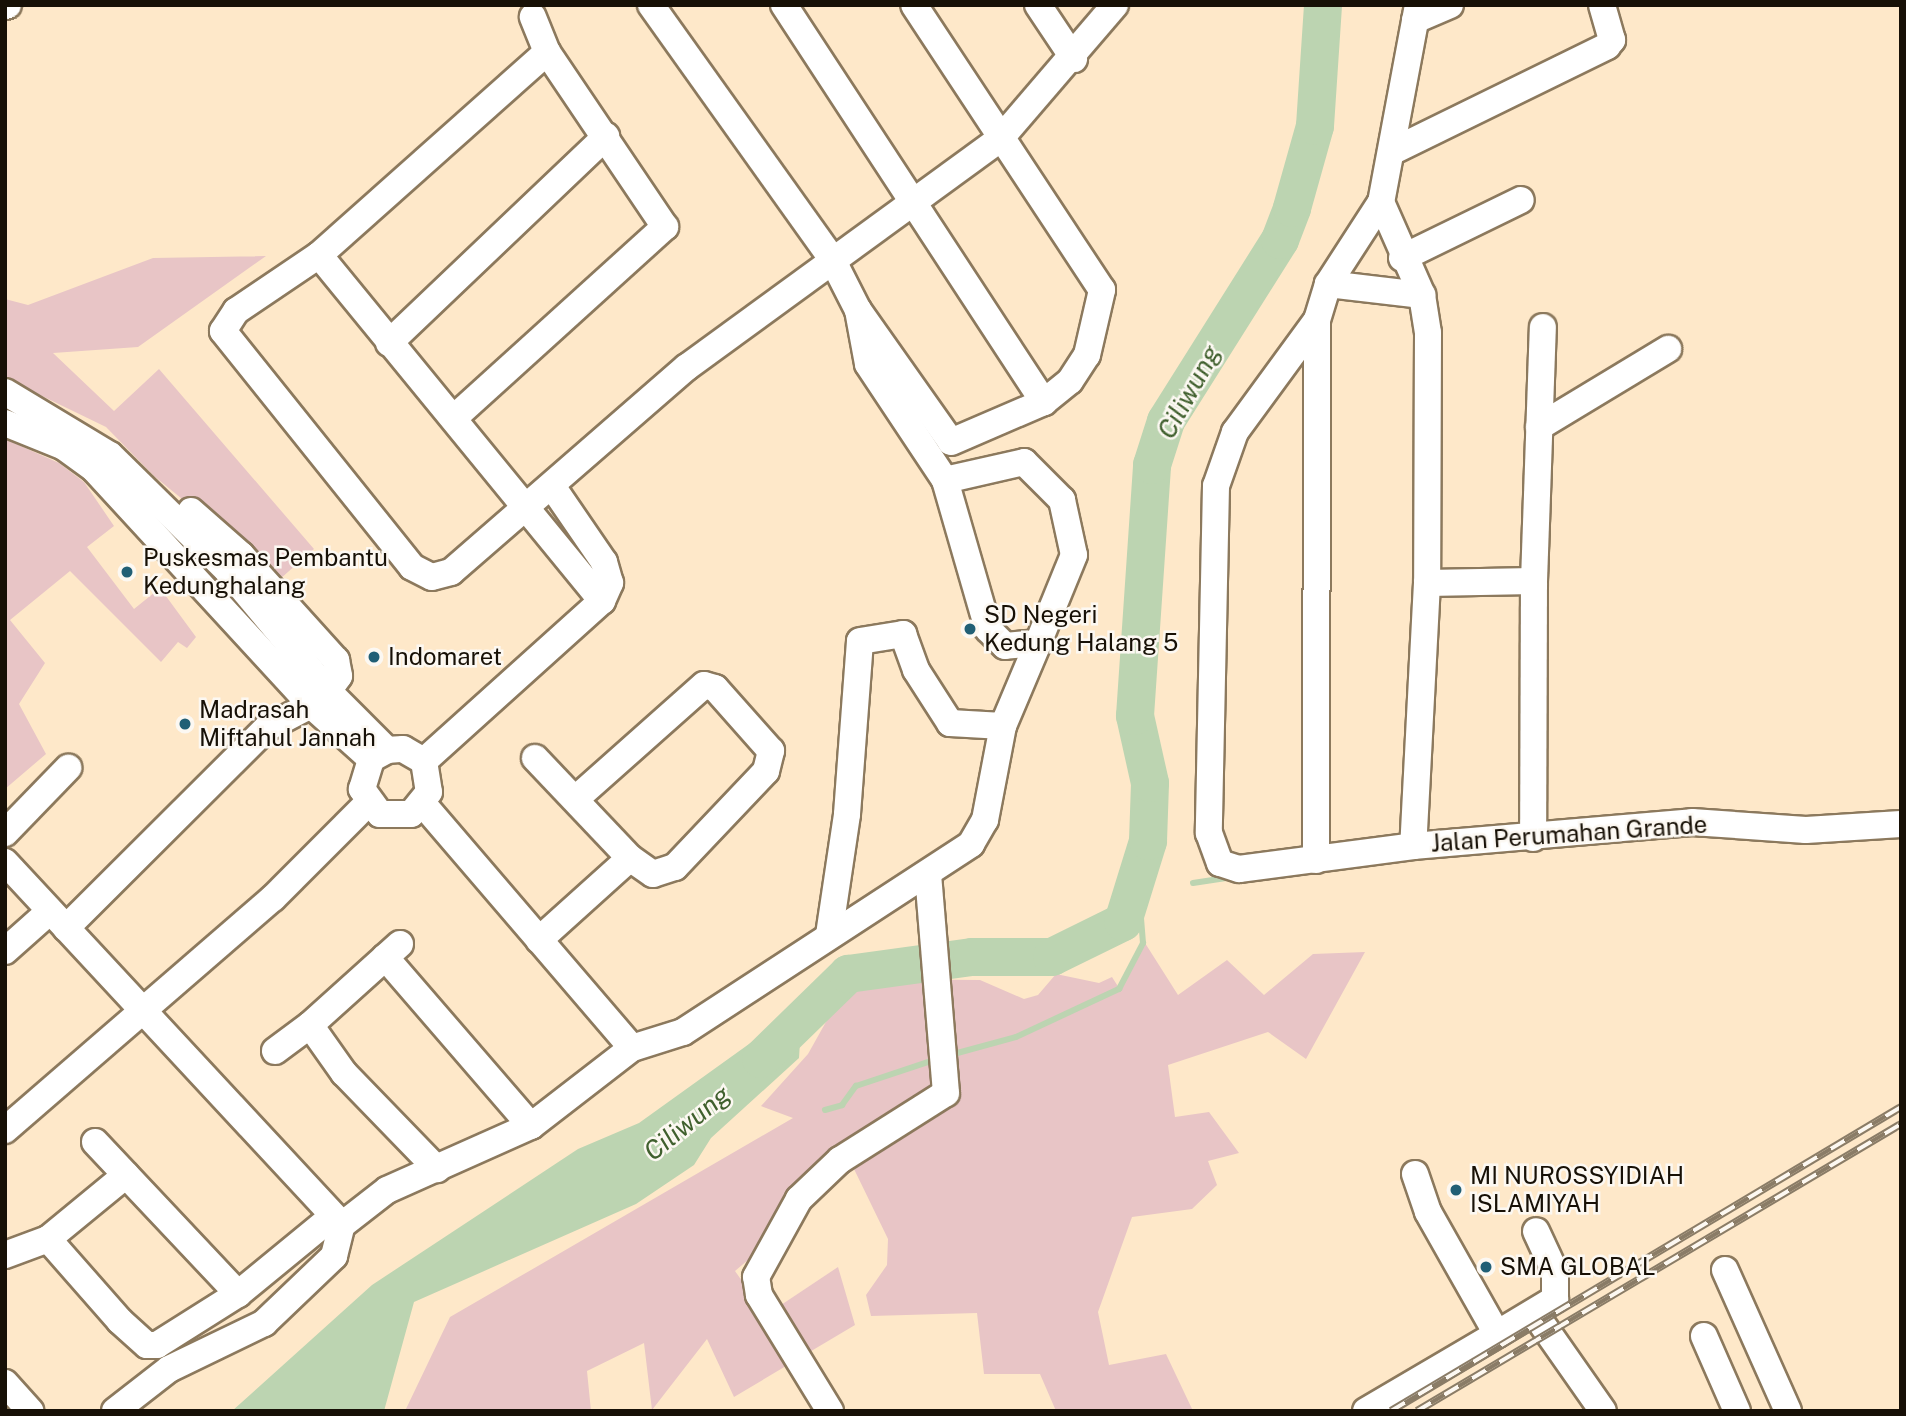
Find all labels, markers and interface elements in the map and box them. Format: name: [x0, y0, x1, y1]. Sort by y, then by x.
water label: Ciliwung: [1151, 340, 1227, 444]
place label: Puskesmas Pembantu Kedunghalang: [143, 544, 388, 600]
marker: Puskesmas Pembantu Kedunghalang: [117, 562, 137, 582]
place label: SD Negeri Kedung Halang 5: [984, 601, 1178, 657]
marker: SD Negeri Kedung Halang 5: [962, 621, 978, 637]
place label: Indomaret: [388, 643, 502, 671]
marker: Indomaret: [366, 649, 382, 665]
place label: Madrasah Miftahul Jannah: [199, 696, 376, 752]
marker: Madrasah Miftahul Jannah: [177, 716, 193, 732]
street label: Jalan Perumahan Grande: [1430, 810, 1708, 858]
water label: Ciliwung: [638, 1079, 736, 1167]
place label: MI NUROSSYIDIAH ISLAMIYAH: [1470, 1162, 1684, 1218]
marker: MI NUROSSYIDIAH ISLAMIYAH: [1448, 1182, 1464, 1198]
place label: SMA GLOBAL: [1500, 1253, 1656, 1281]
marker: SMA GLOBAL: [1478, 1259, 1494, 1275]

